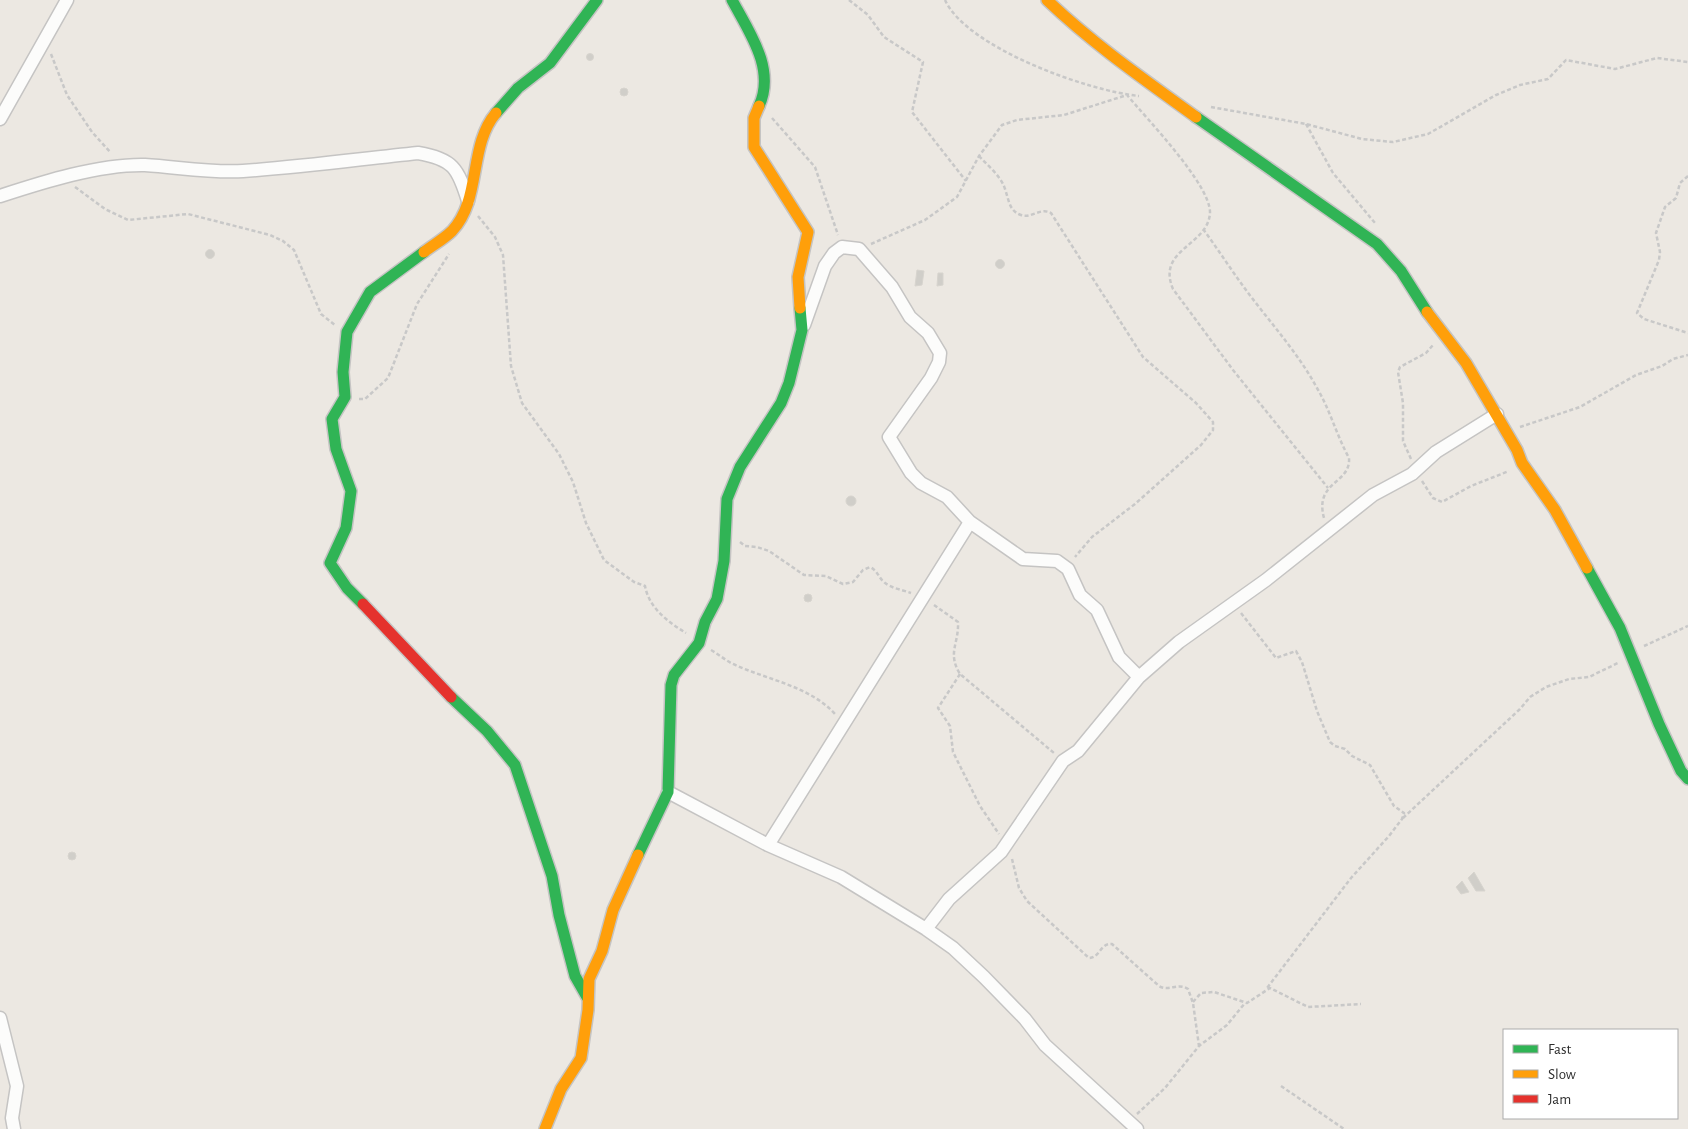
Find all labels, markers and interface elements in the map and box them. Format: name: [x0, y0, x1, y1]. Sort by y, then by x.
legend: [1503, 1029, 1678, 1119]
text: Fast: [1548, 1042, 1572, 1057]
text: Slow: [1548, 1067, 1576, 1082]
text: Jam: [1548, 1092, 1571, 1107]

